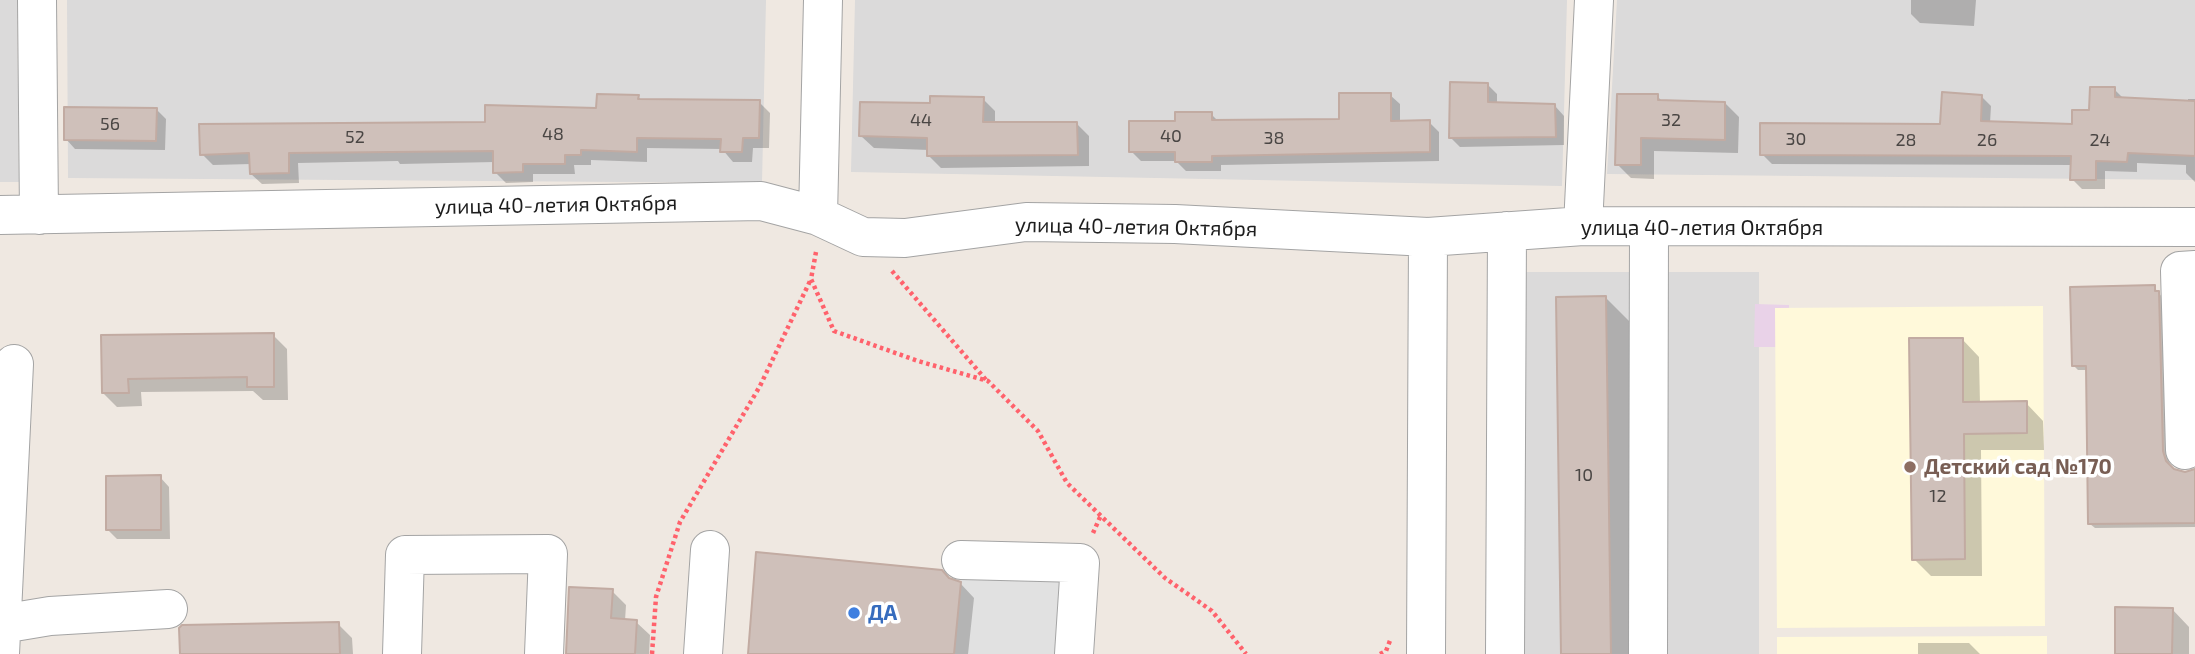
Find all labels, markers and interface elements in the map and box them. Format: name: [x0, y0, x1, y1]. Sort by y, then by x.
house number: 44: [910, 109, 932, 131]
house number: 32: [1661, 109, 1681, 131]
house number: 56: [100, 113, 120, 135]
house number: 48: [542, 123, 564, 145]
house number: 40: [1160, 125, 1182, 147]
house number: 52: [345, 126, 365, 148]
house number: 38: [1264, 127, 1284, 149]
house number: 30: [1786, 128, 1806, 150]
house number: 28: [1895, 129, 1917, 151]
house number: 26: [1977, 129, 1997, 151]
house number: 24: [2089, 129, 2111, 151]
street label: улица 40-летия Октября: [435, 190, 677, 220]
street label: улица 40-летия Октября: [1015, 212, 1257, 242]
street label: улица 40-летия Октября: [1581, 215, 1823, 241]
place label: Детский сад №170: [1924, 454, 2112, 480]
marker: Детский сад №170: [1902, 459, 1918, 475]
house number: 10: [1575, 464, 1593, 486]
house number: 12: [1929, 485, 1947, 507]
place label: ДА: [868, 600, 897, 626]
marker: ДА: [846, 605, 862, 621]

